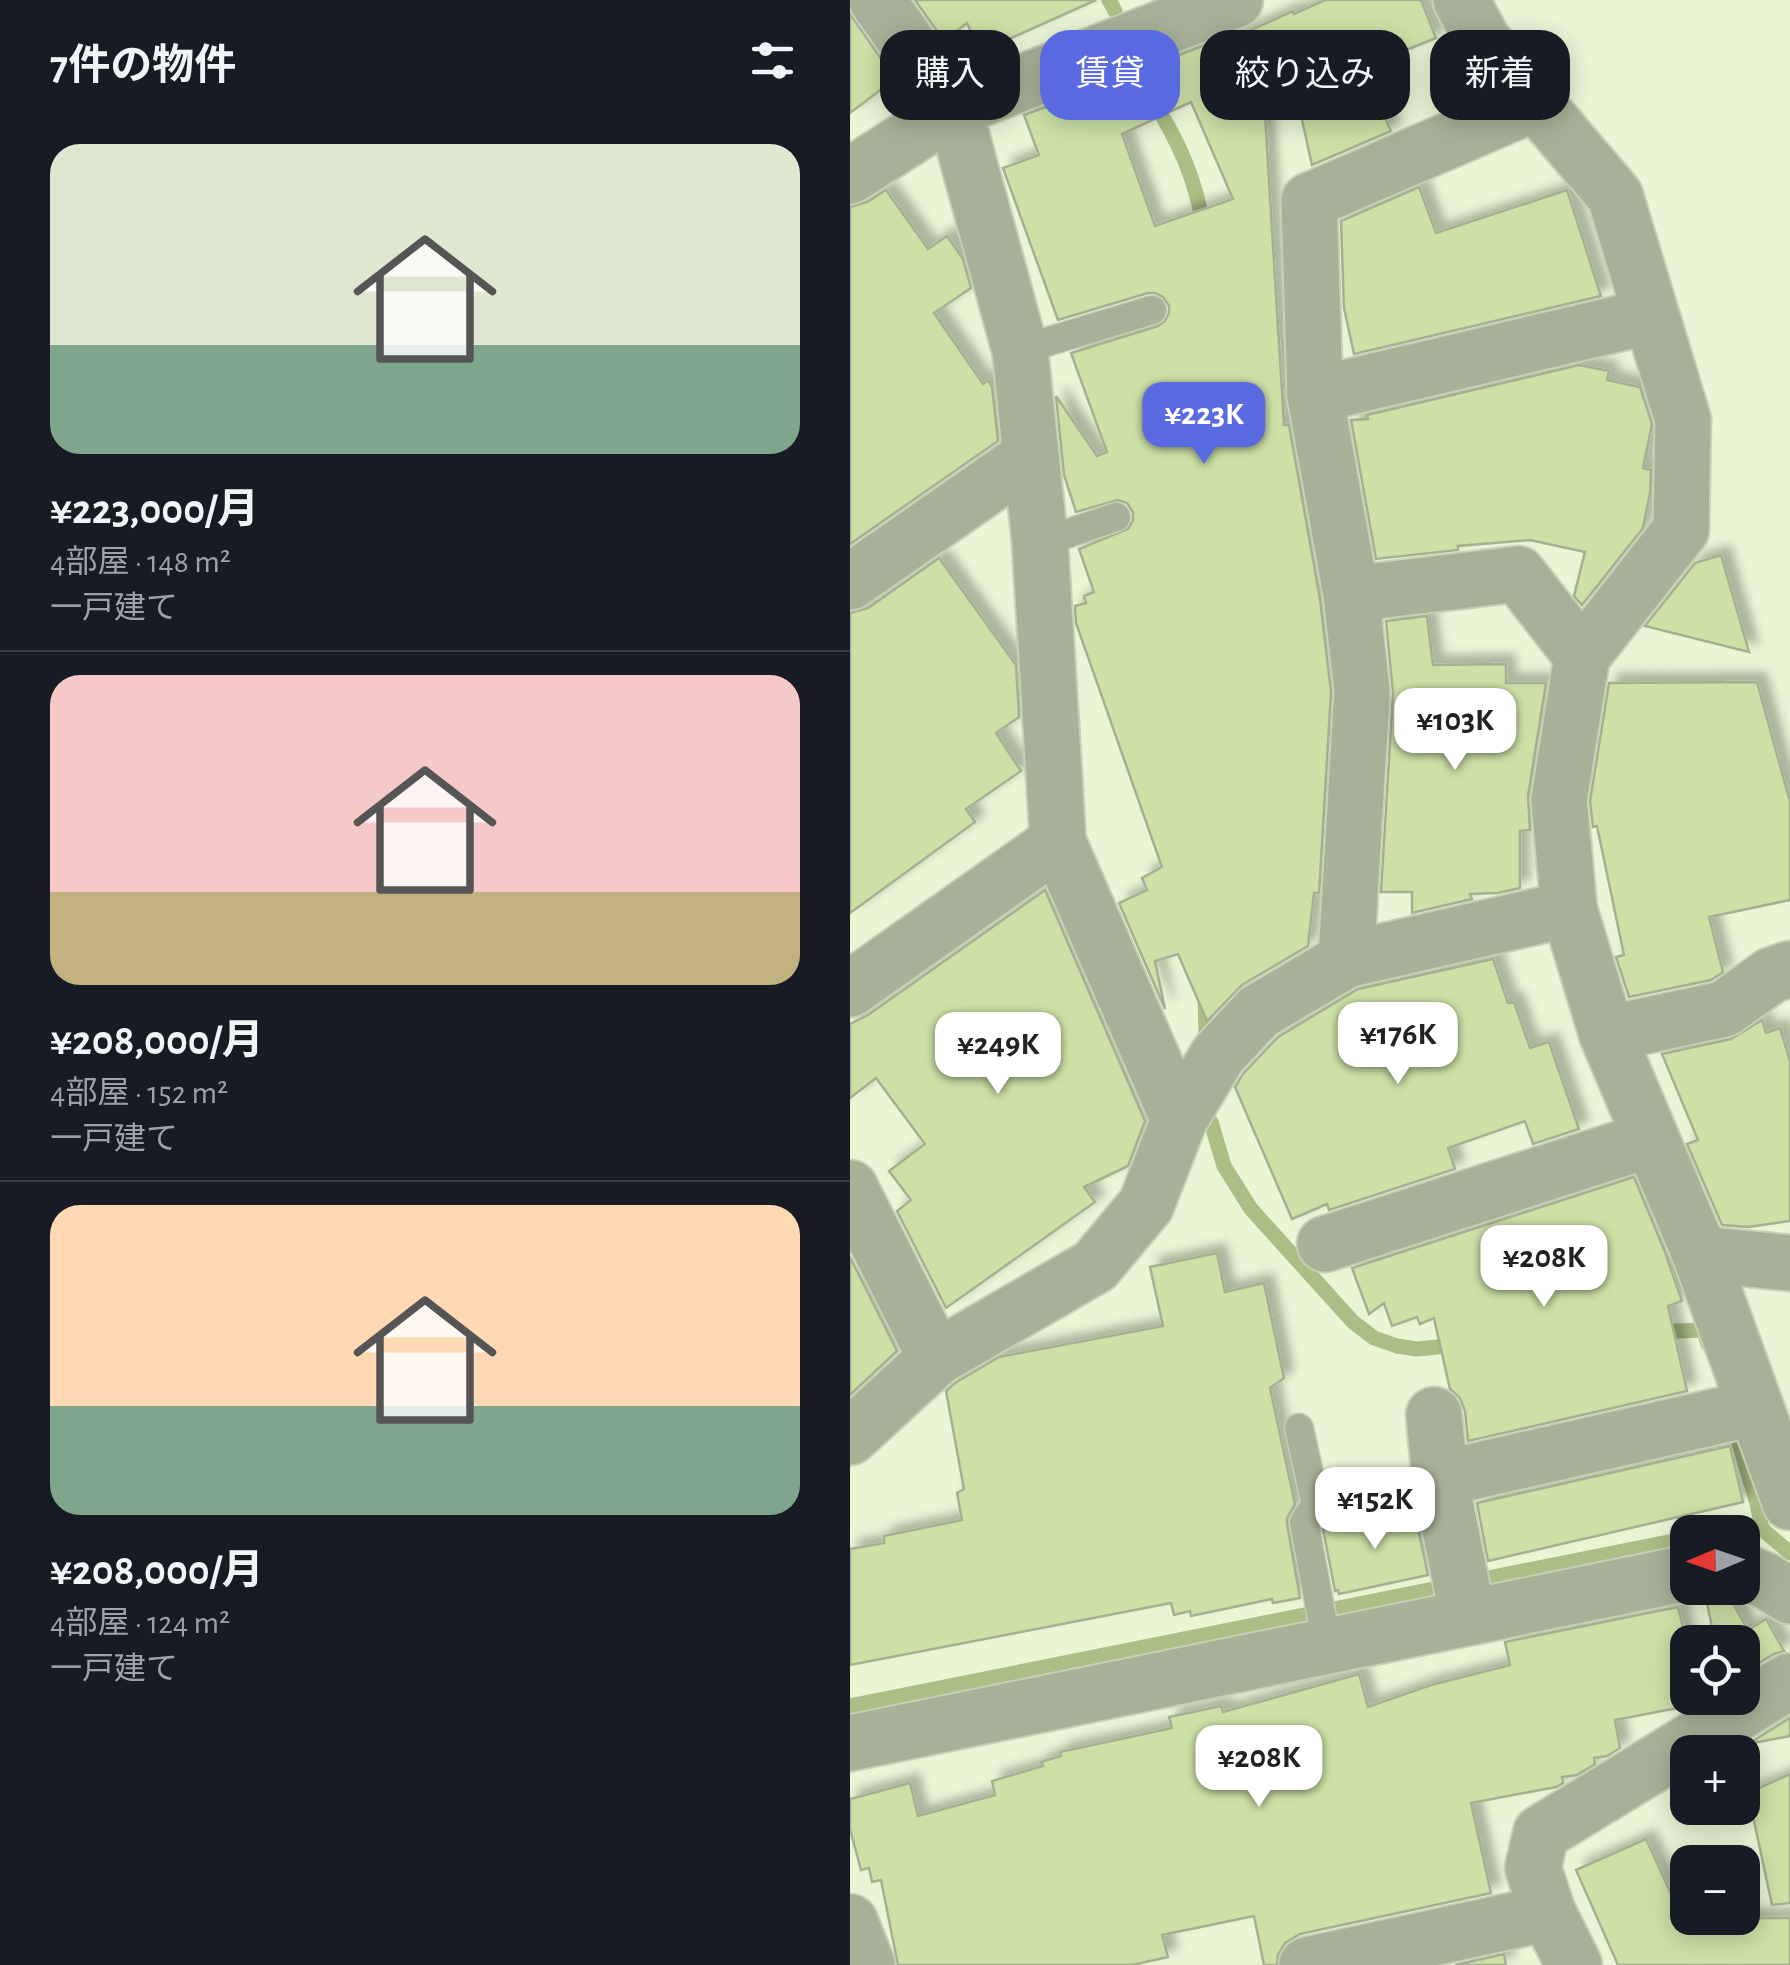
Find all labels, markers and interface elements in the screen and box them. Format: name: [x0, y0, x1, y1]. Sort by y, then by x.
chip: 購入: [880, 30, 1020, 120]
chip: 賃貸: [1040, 30, 1180, 120]
chip: 絞り込み: [1200, 30, 1410, 120]
chip: 新着: [1430, 30, 1570, 120]
icon: filters: [745, 33, 800, 88]
text: 7件の物件: [50, 45, 236, 87]
icon: home: [335, 209, 515, 389]
pin: ¥223K: [1134, 382, 1274, 467]
text: ¥223K: [1164, 398, 1244, 430]
text: ¥223,000/月: [50, 489, 259, 531]
text: 4部屋 · 148 m²: [50, 546, 231, 578]
text: 一戸建て: [50, 592, 178, 624]
pin: ¥103K: [1385, 688, 1525, 773]
text: ¥103K: [1416, 704, 1494, 736]
icon: home: [335, 740, 515, 920]
pin: ¥176K: [1328, 1002, 1468, 1087]
pin: ¥249K: [928, 1012, 1068, 1097]
text: ¥176K: [1360, 1018, 1436, 1050]
text: ¥208,000/月: [50, 1020, 264, 1062]
text: ¥249K: [957, 1028, 1039, 1060]
text: 4部屋 · 152 m²: [50, 1077, 228, 1109]
text: 一戸建て: [50, 1123, 178, 1155]
pin: ¥208K: [1474, 1225, 1614, 1310]
text: ¥208K: [1502, 1241, 1586, 1273]
icon: home: [335, 1270, 515, 1450]
pin: ¥152K: [1305, 1467, 1445, 1552]
text: ¥152K: [1337, 1483, 1413, 1515]
north arrow: [1670, 1515, 1760, 1605]
map controls: [1670, 1515, 1760, 1935]
text: ¥208,000/月: [50, 1550, 264, 1592]
text: 4部屋 · 124 m²: [50, 1607, 230, 1639]
button: locate: [1670, 1625, 1760, 1715]
text: 一戸建て: [50, 1653, 178, 1685]
pin: ¥208K: [1189, 1725, 1329, 1810]
button: +: [1670, 1735, 1760, 1825]
text: ¥208K: [1217, 1741, 1301, 1773]
button: −: [1670, 1845, 1760, 1935]

